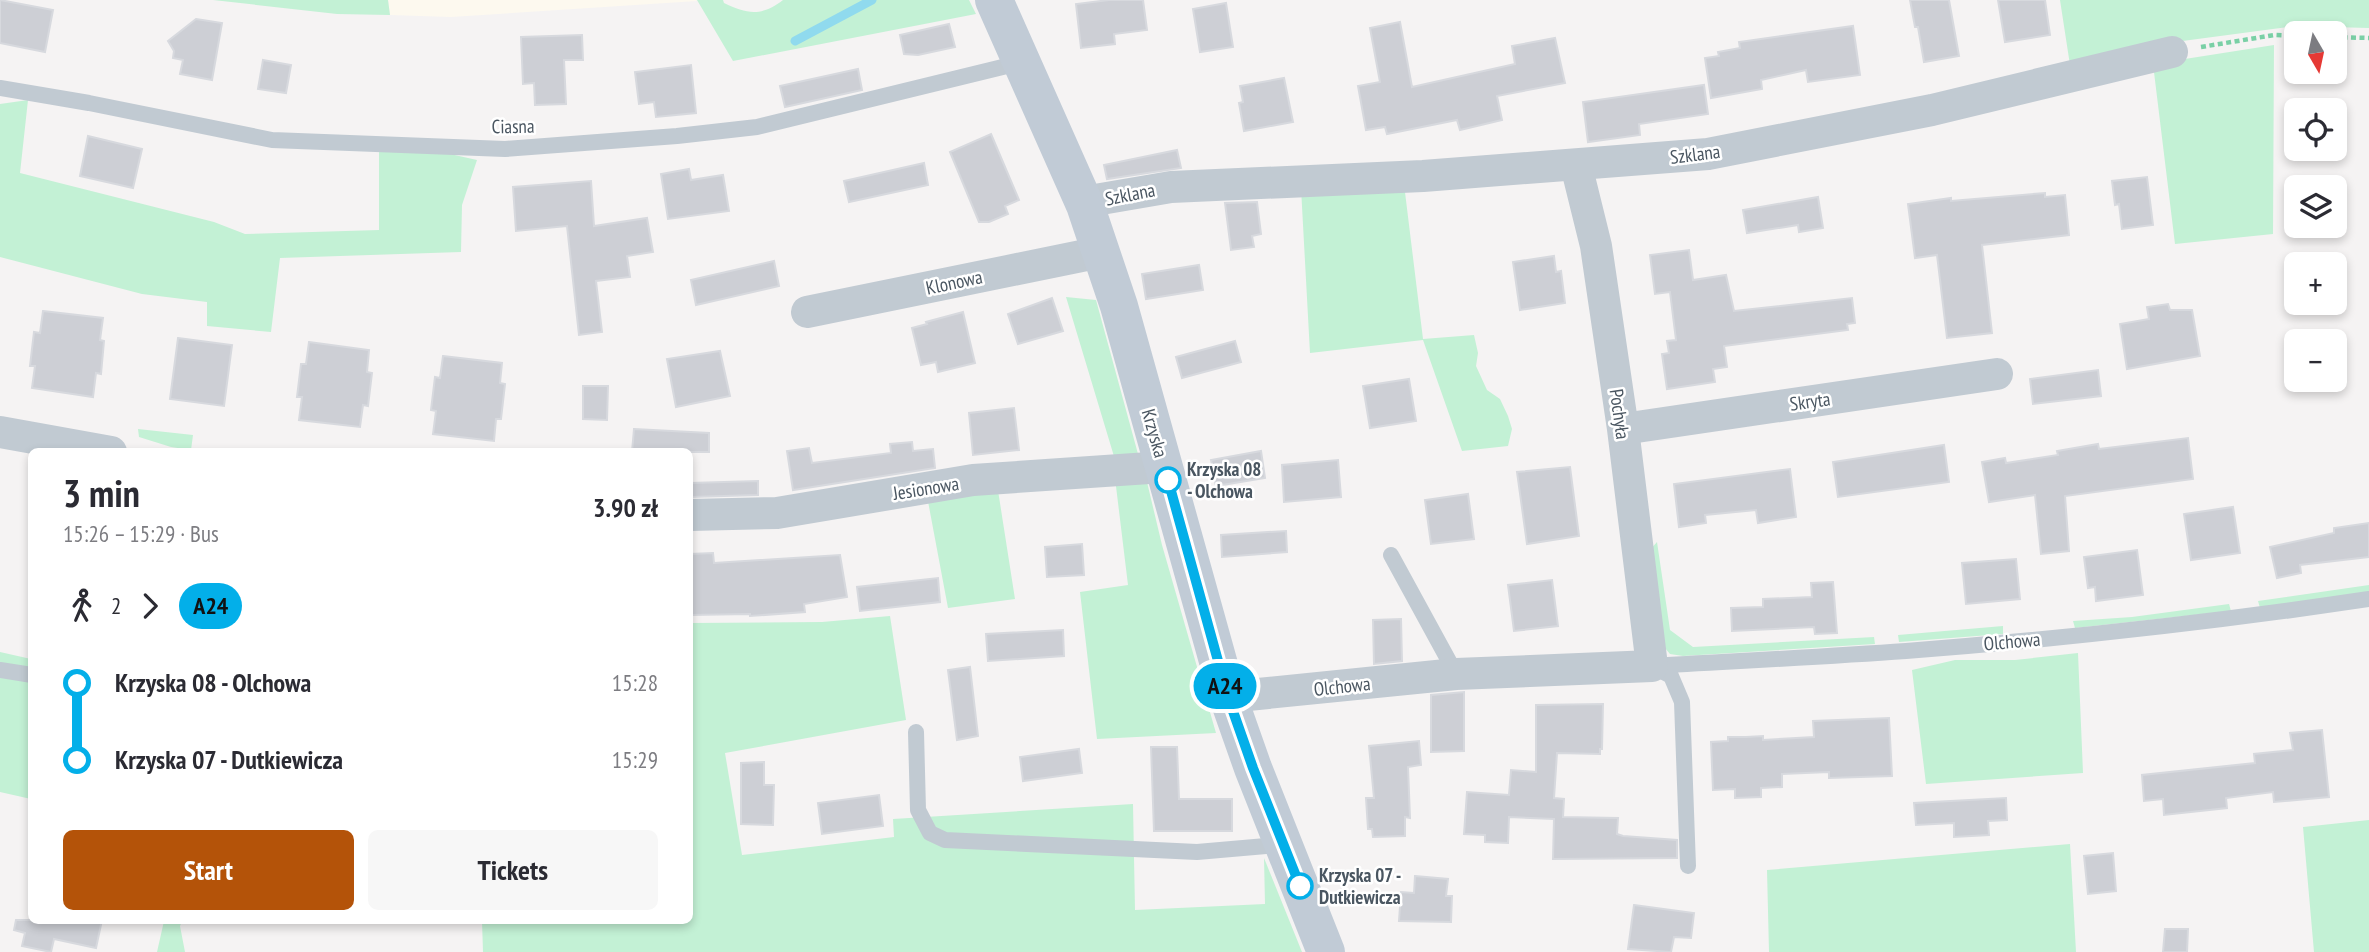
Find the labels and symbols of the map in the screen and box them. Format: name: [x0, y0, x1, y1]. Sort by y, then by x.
north arrow: [2284, 21, 2347, 84]
street label: Ciasna: [491, 114, 535, 138]
street label: Szklana: [1669, 139, 1721, 169]
street label: Szklana: [1103, 177, 1157, 211]
street label: Klonowa: [924, 264, 984, 300]
street label: Skryta: [1788, 386, 1832, 416]
street label: Pochyła: [1605, 387, 1635, 441]
street label: Krzyska: [1137, 406, 1173, 460]
place label: Krzyska 08 - Olchowa: [1187, 457, 1261, 503]
marker: Krzyska 08 - Olchowa: [1155, 467, 1181, 493]
street label: Jesionowa: [890, 471, 961, 505]
street label: Olchowa: [1983, 627, 2041, 655]
line badge: A24: [1185, 663, 1265, 709]
street label: Olchowa: [1312, 671, 1372, 701]
place label: Krzyska 07 - Dutkiewicza: [1319, 863, 1401, 909]
marker: Krzyska 07 - Dutkiewicza: [1287, 873, 1313, 899]

